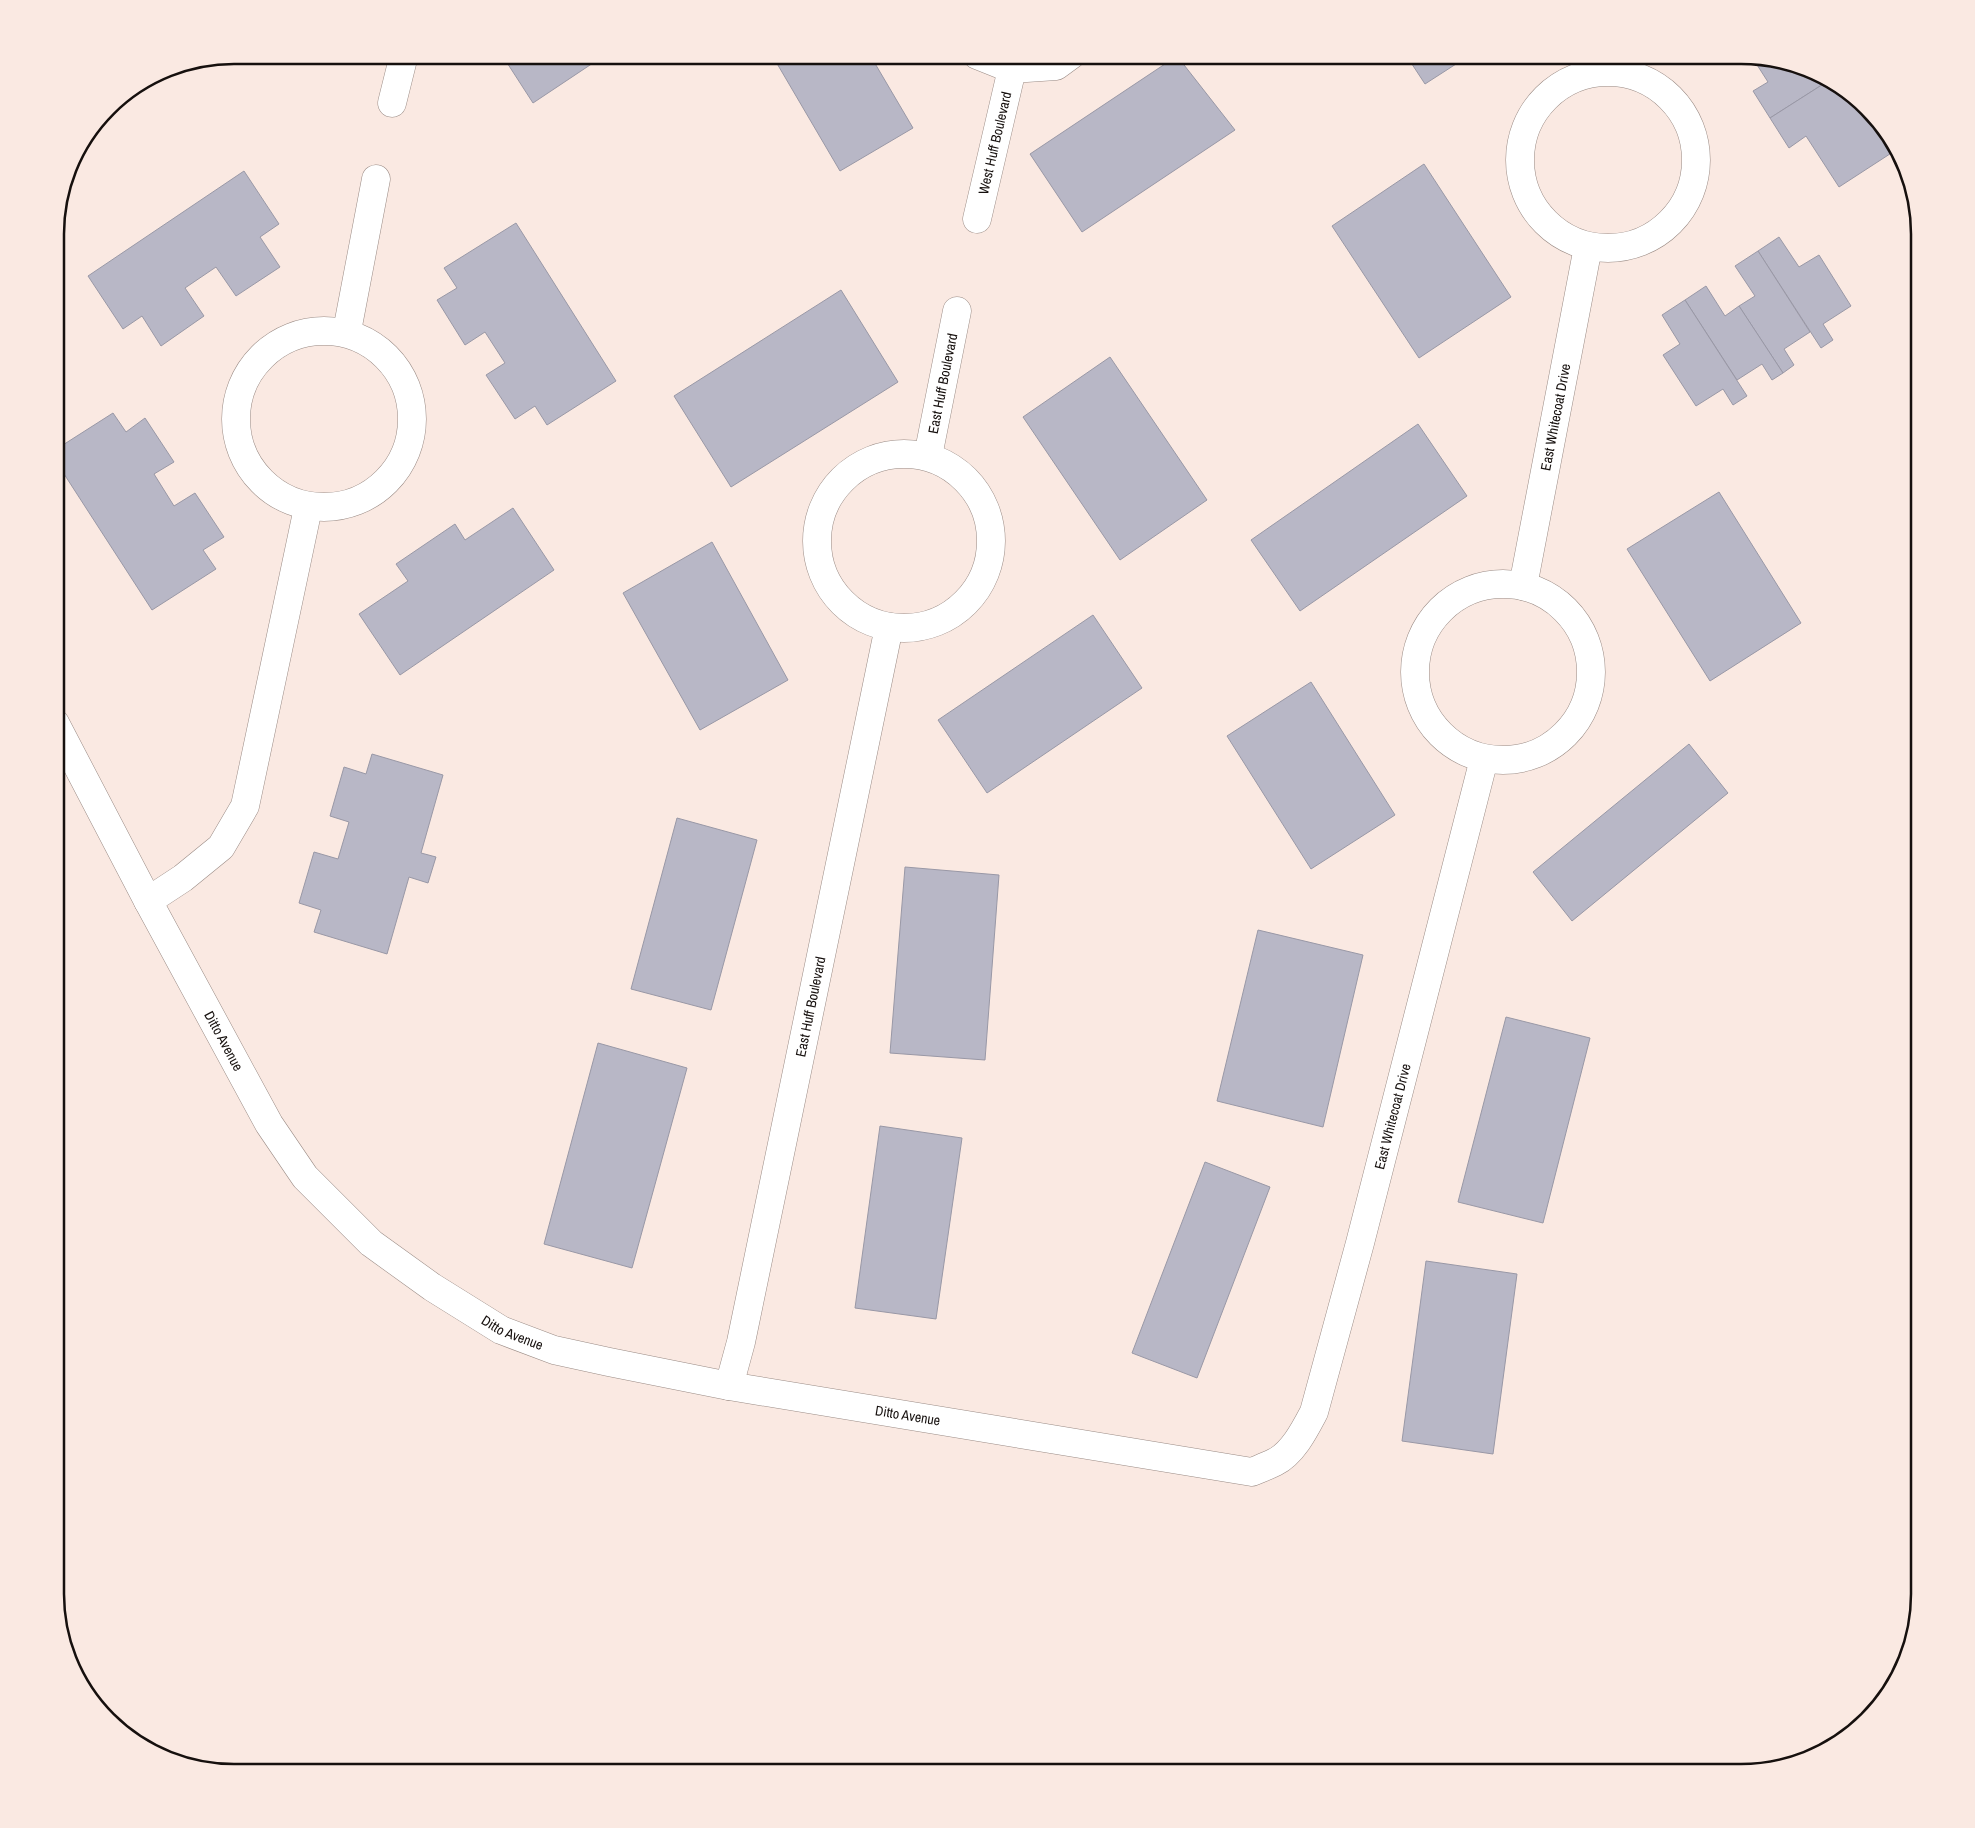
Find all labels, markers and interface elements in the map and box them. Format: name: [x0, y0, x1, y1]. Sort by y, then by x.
street label: West Huff Boulevard: [974, 90, 1015, 196]
street label: East Huff Boulevard: [924, 332, 961, 435]
street label: East Whitecoat Drive: [1536, 362, 1574, 472]
street label: East Huff Boulevard: [791, 955, 830, 1059]
street label: Ditto Avenue: [200, 1008, 247, 1074]
street label: East Whitecoat Drive: [1370, 1062, 1415, 1171]
street label: Ditto Avenue: [478, 1311, 546, 1354]
street label: Ditto Avenue: [874, 1401, 942, 1430]

